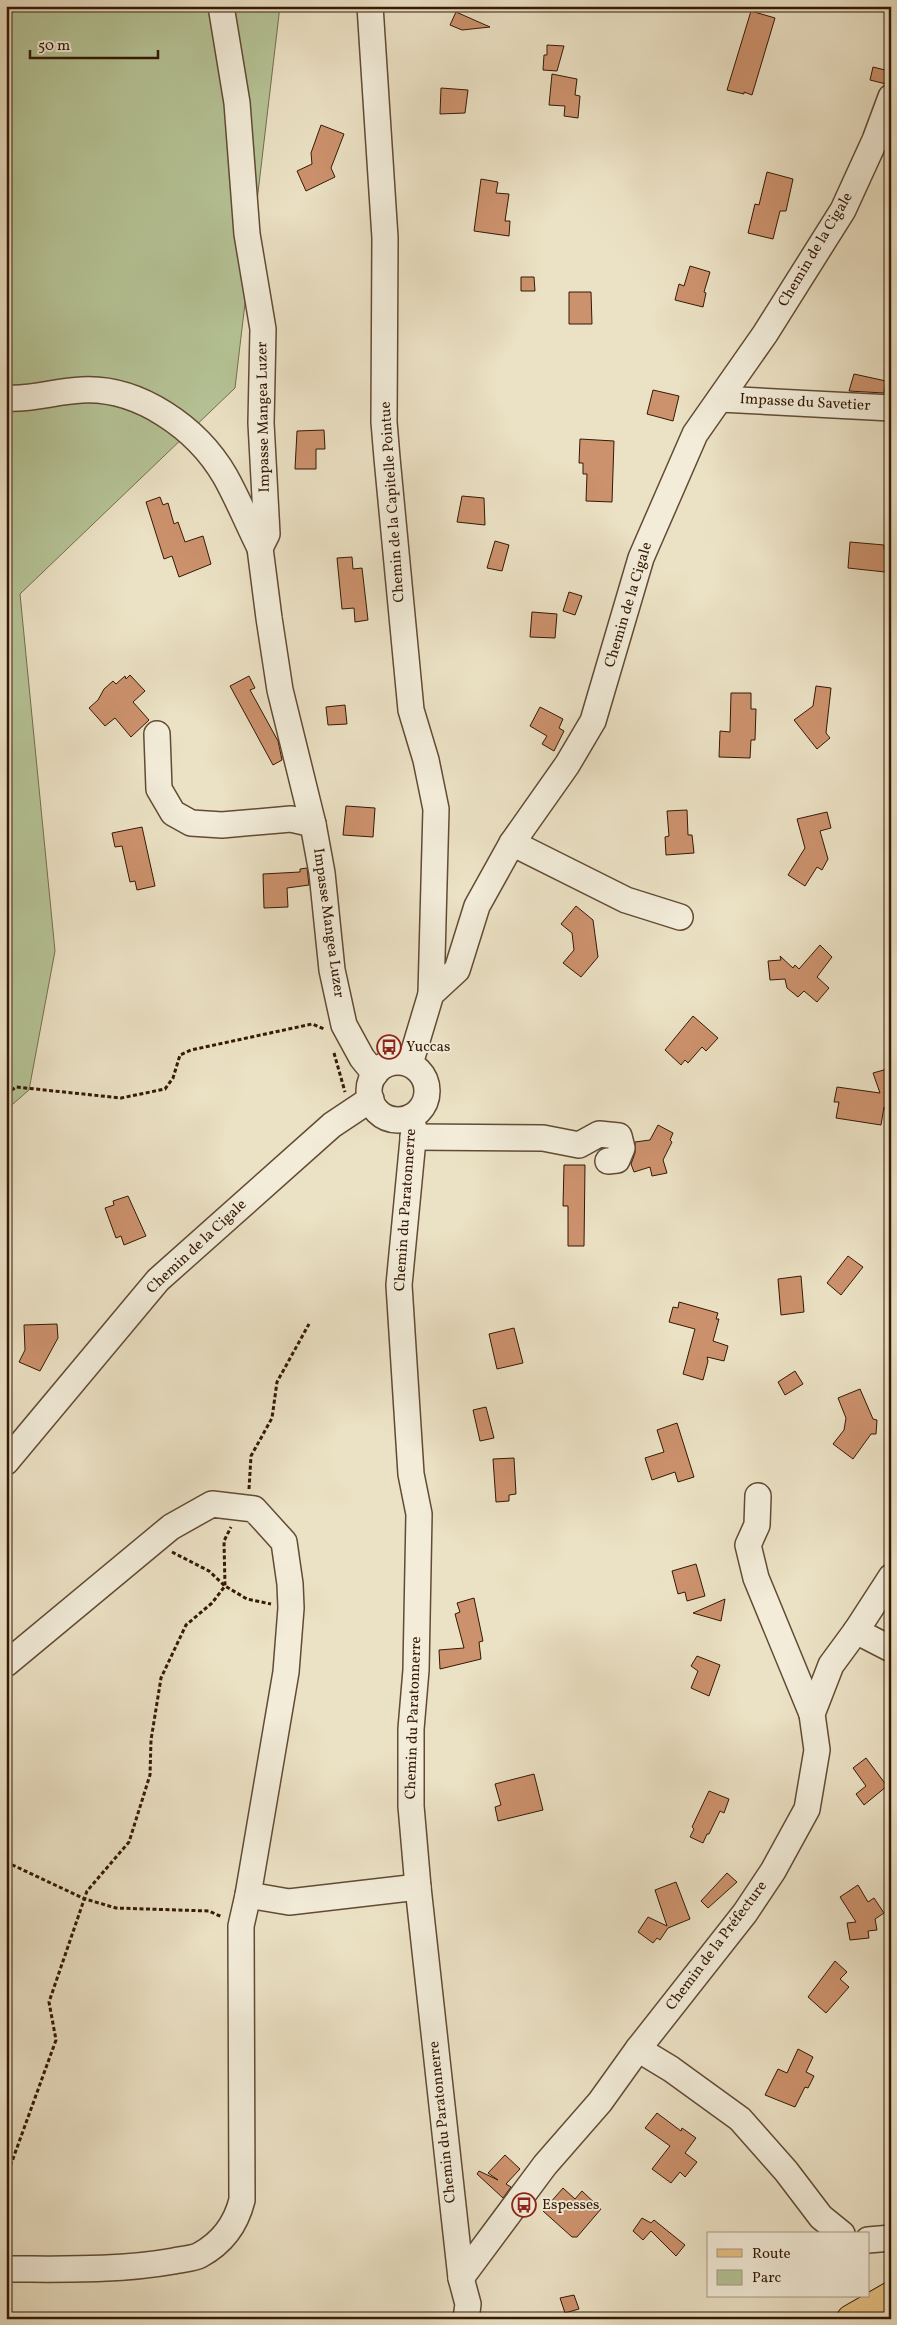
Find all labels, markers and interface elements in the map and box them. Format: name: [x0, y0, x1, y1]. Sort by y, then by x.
scale bar: [30, 28, 158, 60]
text: 50 m: [38, 36, 70, 57]
street label: Chemin de la Cigale: [773, 189, 859, 311]
street label: Impasse Mangea Luzer: [252, 341, 276, 493]
street label: Impasse du Savetier: [739, 389, 871, 417]
street label: Chemin de la Capitelle Pointue: [375, 401, 411, 603]
street label: Chemin de la Cigale: [600, 540, 658, 670]
street label: Impasse Mangea Luzer: [307, 847, 349, 999]
bus stop icon: Yuccas: [376, 1034, 402, 1060]
place label: Yuccas: [406, 1037, 450, 1058]
street label: Chemin du Paratonnerre: [390, 1128, 422, 1292]
street label: Chemin de la Cigale: [142, 1195, 252, 1299]
street label: Chemin du Paratonnerre: [401, 1636, 427, 1800]
street label: Chemin de la Préfecture: [661, 1877, 773, 2015]
street label: Chemin du Paratonnerre: [424, 2040, 462, 2204]
bus stop icon: Espesses: [511, 2192, 537, 2218]
place label: Espesses: [542, 2195, 600, 2216]
legend: [707, 2232, 870, 2298]
text: Route: [752, 2244, 791, 2265]
text: Parc: [752, 2268, 781, 2289]

